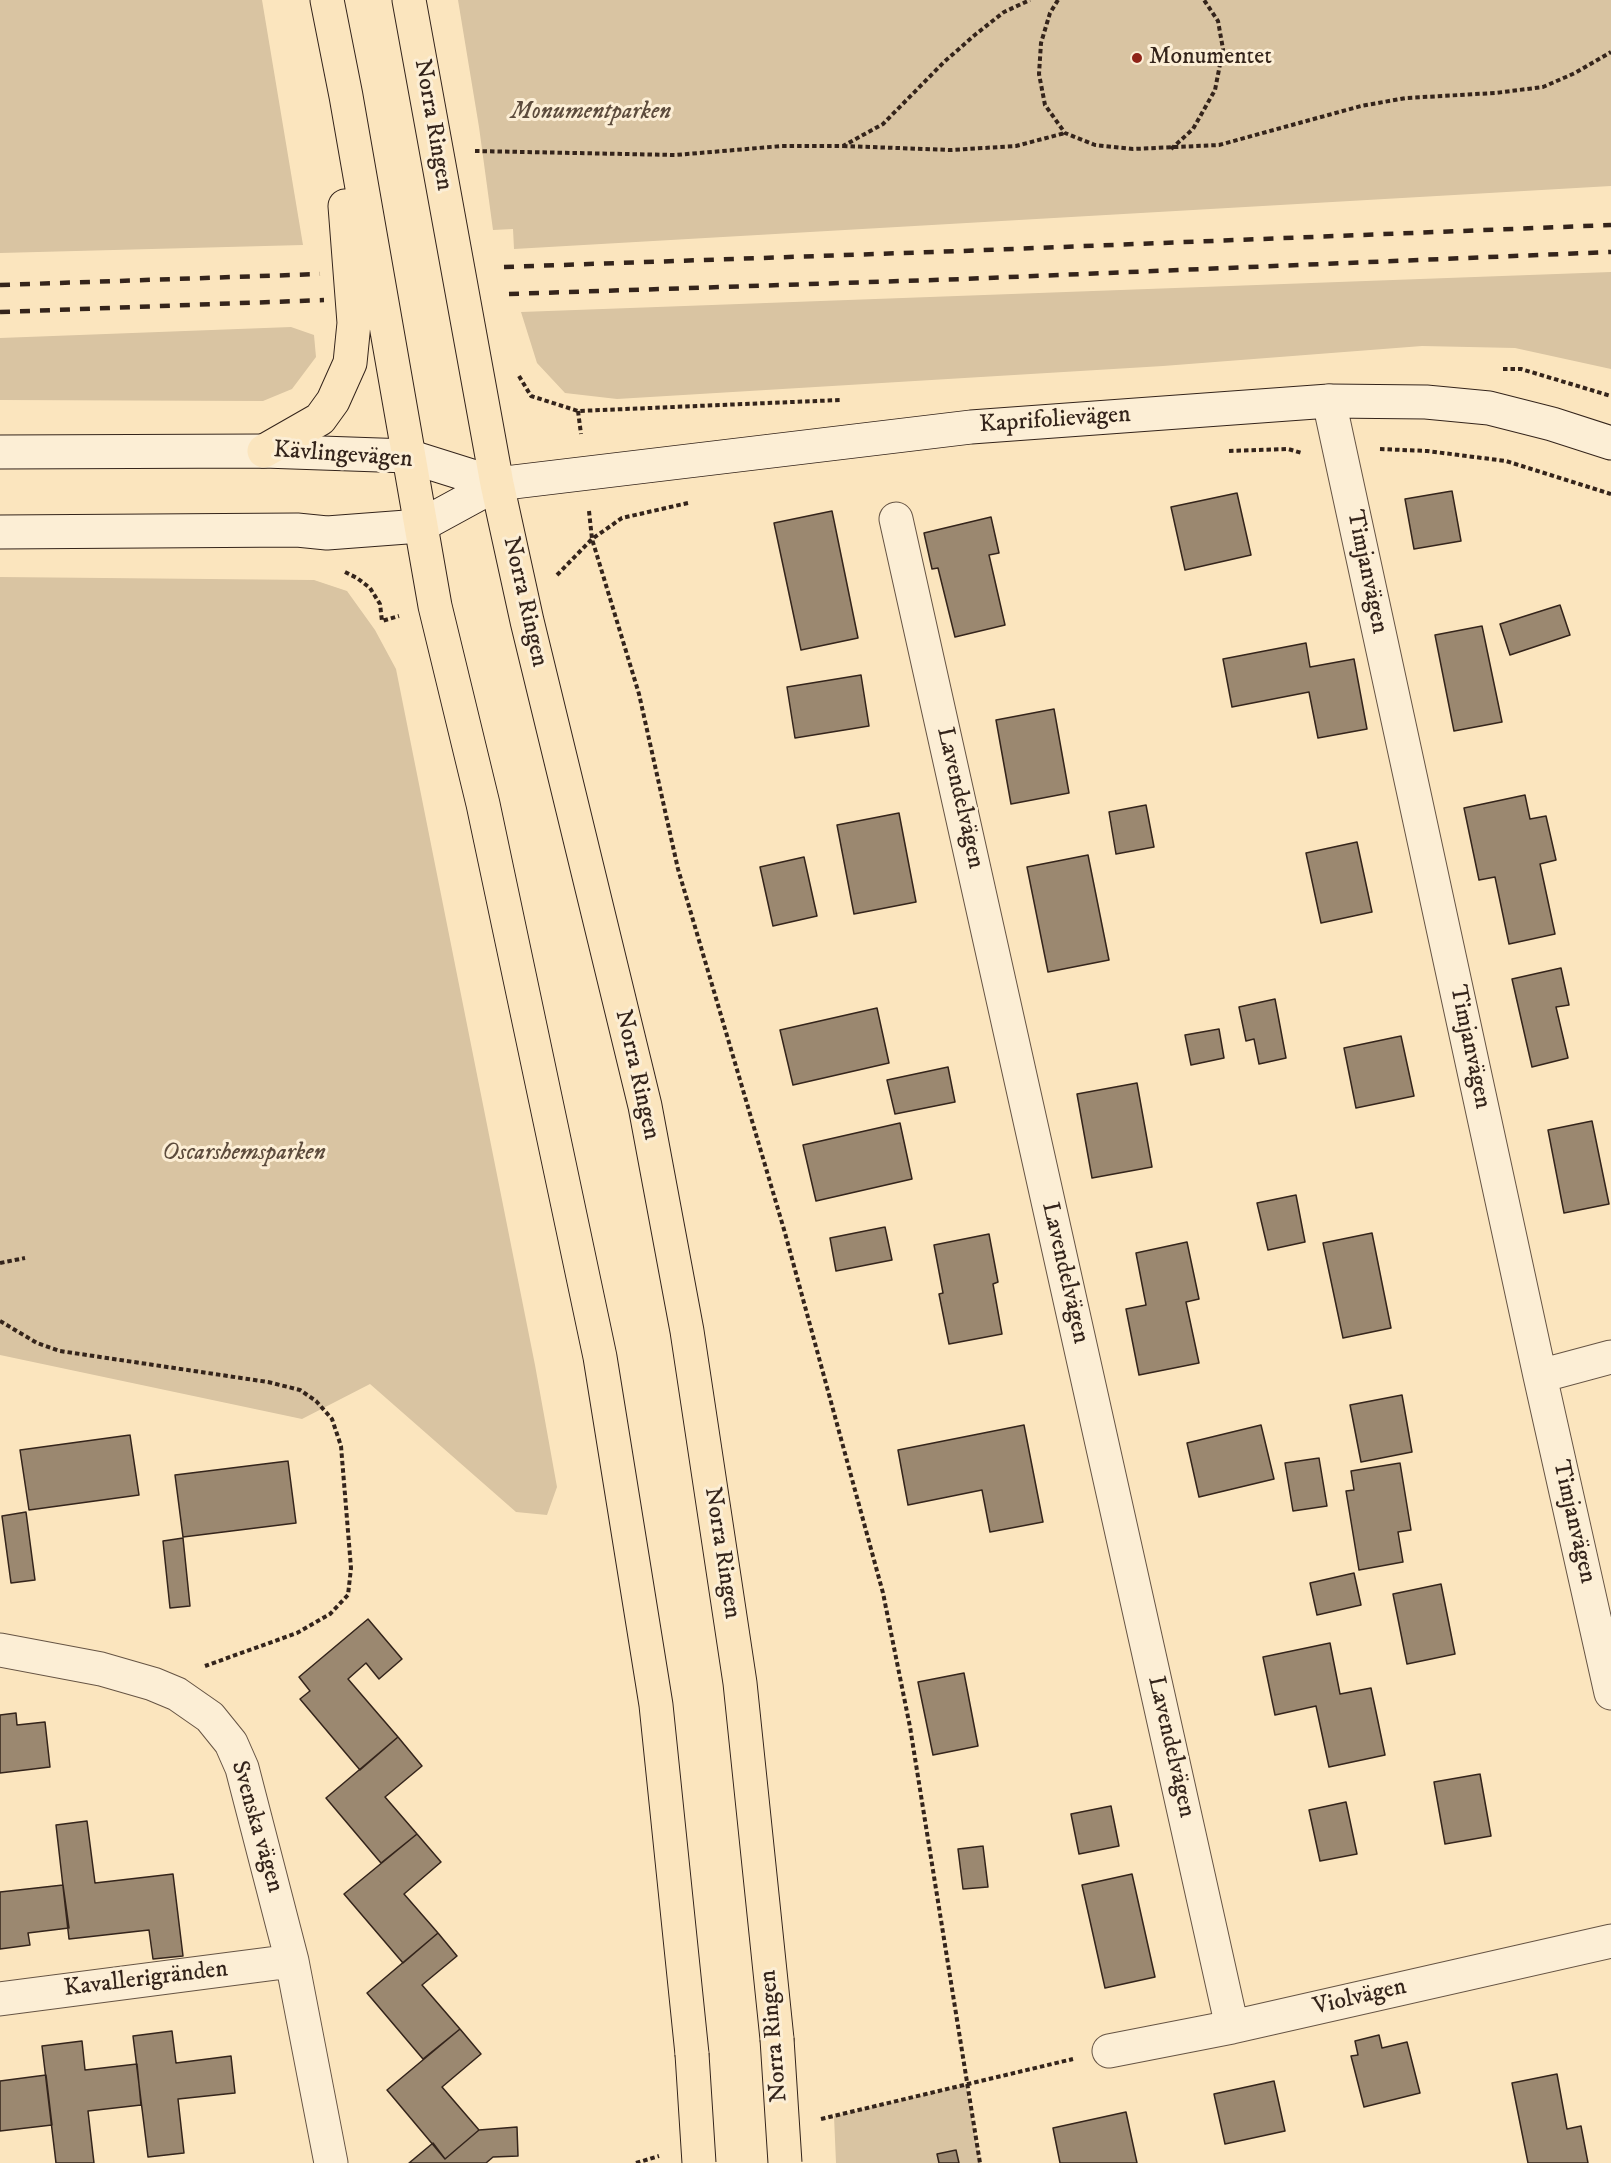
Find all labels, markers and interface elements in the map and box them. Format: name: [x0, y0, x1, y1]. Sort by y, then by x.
place label: Monumentet: [1149, 44, 1272, 72]
marker: Monumentet: [1130, 51, 1144, 65]
street label: Norra Ringen: [406, 57, 458, 193]
park label: Monumentparken: [511, 99, 671, 127]
street label: Kaprifolievägen: [978, 401, 1132, 441]
street label: Kävlingevägen: [272, 437, 414, 475]
street label: Timjanvägen: [1339, 508, 1393, 636]
street label: Norra Ringen: [495, 534, 553, 670]
street label: Lavendelvägen: [929, 725, 989, 871]
street label: Timjanvägen: [1442, 983, 1496, 1111]
street label: Norra Ringen: [607, 1007, 665, 1143]
park label: Oscarshemsparken: [162, 1140, 326, 1168]
street label: Lavendelvägen: [1034, 1200, 1094, 1346]
street label: Timjanvägen: [1545, 1458, 1601, 1586]
street label: Norra Ringen: [696, 1485, 746, 1621]
street label: Lavendelvägen: [1140, 1674, 1200, 1820]
street label: Svenska vägen: [223, 1758, 289, 1896]
street label: Kavallerigränden: [62, 1956, 230, 2004]
street label: Norra Ringen: [755, 1969, 795, 2103]
street label: Violvägen: [1311, 1973, 1409, 2023]

